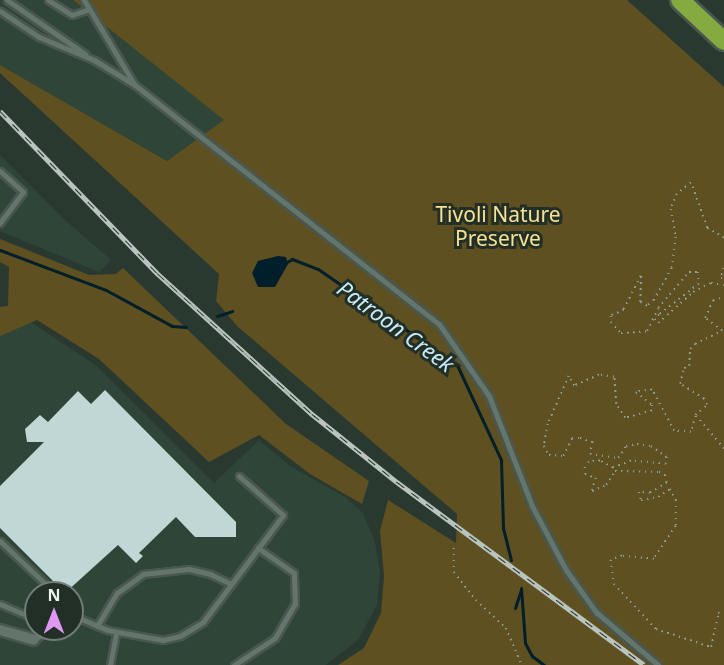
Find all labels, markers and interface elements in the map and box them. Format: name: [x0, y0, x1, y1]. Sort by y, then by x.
park label: Tivoli Nature Preserve: [435, 201, 561, 251]
water label: Patroon Creek: [332, 275, 460, 377]
north arrow: [24, 581, 84, 641]
text: N: [47, 584, 61, 606]

